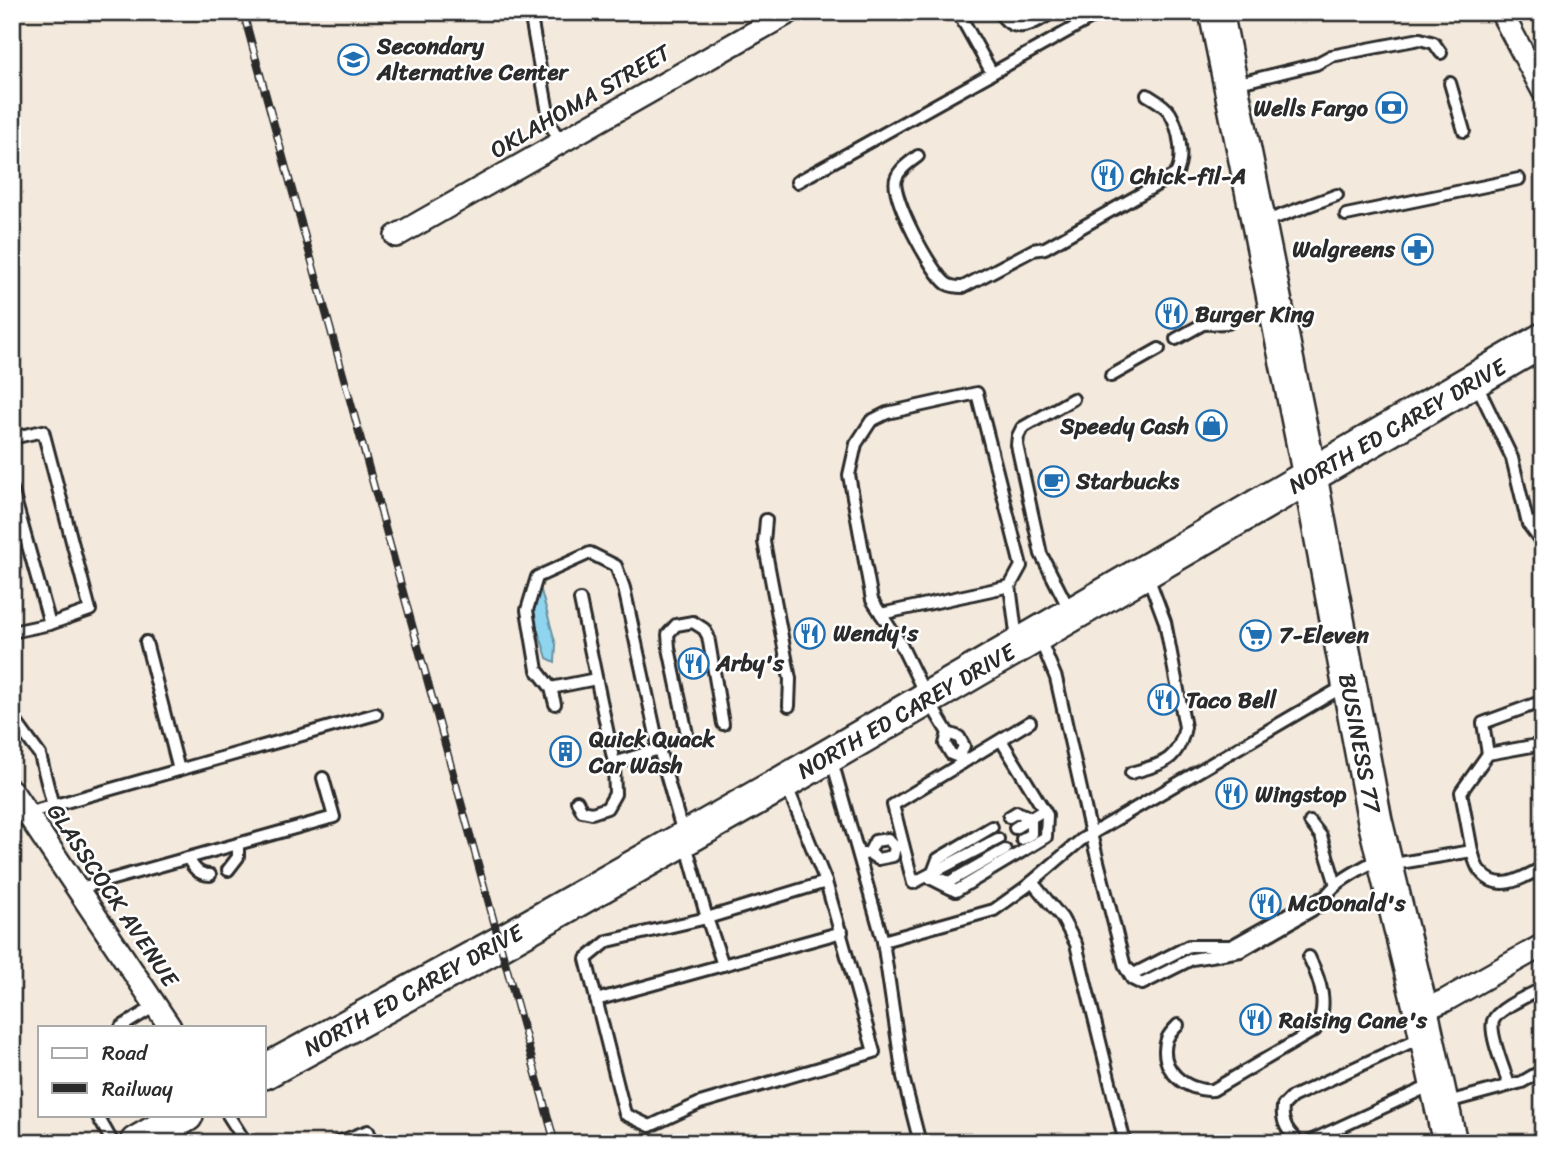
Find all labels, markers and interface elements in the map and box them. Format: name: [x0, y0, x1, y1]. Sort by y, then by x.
place label: Secondary Alternative Center: [376, 26, 569, 93]
street label: OKLAHOMA STREET: [482, 32, 680, 170]
school or university icon: Secondary Alternative Center: [337, 42, 371, 76]
place label: Wells Fargo: [1253, 88, 1369, 129]
bank icon: Wells Fargo: [1374, 91, 1408, 125]
place label: Chick-fil-A: [1129, 156, 1246, 197]
restaurant icon: Chick-fil-A: [1090, 159, 1124, 193]
place label: Walgreens: [1292, 229, 1395, 270]
pharmacy icon: Walgreens: [1401, 232, 1435, 266]
place label: Burger King: [1195, 294, 1315, 335]
restaurant icon: Burger King: [1155, 297, 1189, 331]
street label: NORTH ED CAREY DRIVE: [1280, 346, 1515, 506]
place label: Speedy Cash: [1059, 406, 1189, 447]
shop icon: Speedy Cash: [1195, 409, 1229, 443]
place label: Starbucks: [1075, 461, 1180, 502]
cafe icon: Starbucks: [1036, 464, 1070, 498]
place label: Wendy's: [833, 613, 919, 654]
place label: 7-Eleven: [1279, 615, 1369, 656]
restaurant icon: Wendy's: [793, 616, 827, 650]
supermarket icon: 7-Eleven: [1239, 618, 1273, 652]
street label: NORTH ED CAREY DRIVE: [789, 631, 1024, 791]
place label: Arby's: [715, 643, 785, 684]
restaurant icon: Arby's: [676, 646, 710, 680]
street label: BUSINESS 77: [1326, 670, 1393, 818]
place label: Taco Bell: [1186, 680, 1278, 721]
restaurant icon: Taco Bell: [1146, 683, 1180, 717]
place label: Quick Quack Car Wash: [588, 719, 716, 786]
building icon: Quick Quack Car Wash: [549, 735, 583, 769]
place label: Wingstop: [1255, 774, 1347, 815]
restaurant icon: Wingstop: [1215, 777, 1249, 811]
street label: GLASSCOCK AVENUE: [35, 795, 190, 997]
place label: McDonald's: [1287, 883, 1406, 924]
restaurant icon: McDonald's: [1248, 886, 1282, 920]
street label: NORTH ED CAREY DRIVE: [296, 912, 532, 1068]
place label: Raising Cane's: [1278, 1000, 1428, 1041]
restaurant icon: Raising Cane's: [1239, 1003, 1273, 1037]
legend: [38, 1026, 266, 1116]
text: Road: [102, 1034, 149, 1072]
text: Railway: [102, 1070, 173, 1108]

